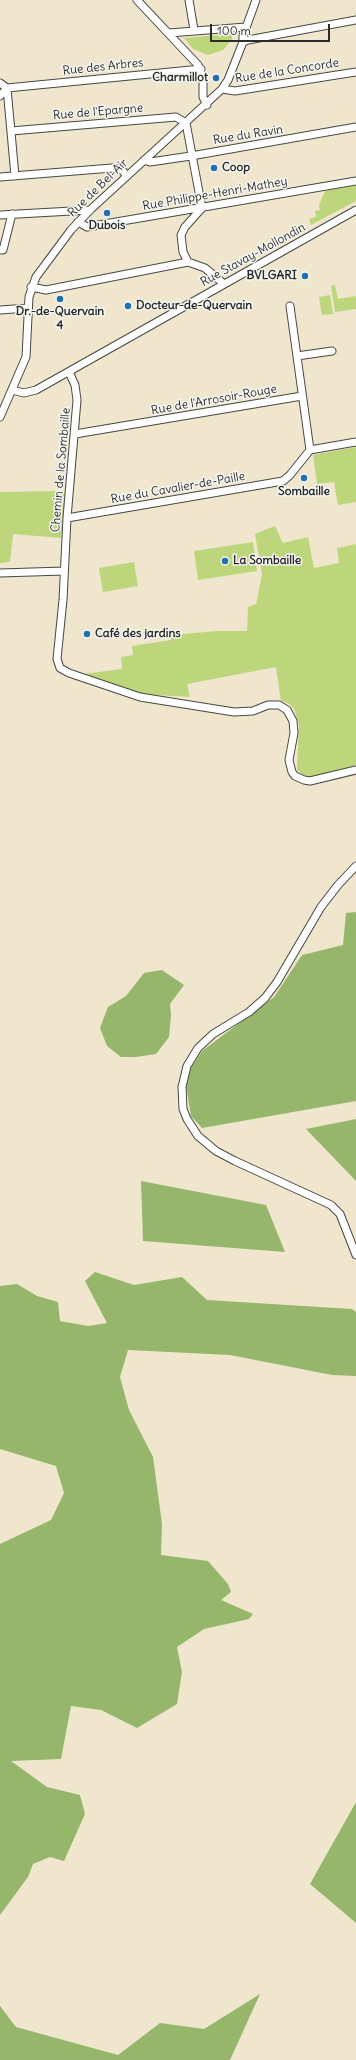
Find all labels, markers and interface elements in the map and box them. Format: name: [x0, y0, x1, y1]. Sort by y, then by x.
scale bar: [212, 16, 332, 42]
text: 100 m: [217, 23, 251, 38]
street label: Rue des Arbres: [62, 56, 144, 78]
street label: Rue de la Concorde: [234, 56, 340, 86]
place label: Charmillot: [152, 71, 208, 85]
marker: Charmillot: [211, 73, 221, 83]
street label: Rue de l'Epargne: [52, 101, 144, 123]
street label: Rue du Ravin: [212, 122, 284, 148]
street label: Rue de Bel-Air: [65, 156, 131, 220]
place label: Coop: [222, 161, 250, 175]
marker: Coop: [209, 163, 219, 173]
street label: Rue Philippe-Henri-Mathey: [141, 174, 289, 214]
marker: Dubois: [102, 208, 112, 218]
place label: Dubois: [88, 219, 126, 233]
street label: Rue Stavay-Mollondin: [198, 220, 308, 290]
place label: BVLGARI: [246, 269, 297, 283]
marker: BVLGARI: [300, 271, 310, 281]
marker: Dr.-de-Quervain 4: [55, 294, 65, 304]
place label: Docteur-de-Quervain: [136, 299, 252, 313]
marker: Docteur-de-Quervain: [123, 301, 133, 311]
place label: Dr.-de-Quervain 4: [16, 305, 104, 333]
street label: Rue de l'Arrosoir-Rouge: [150, 382, 278, 418]
street label: Chemin de la Sombaille: [48, 407, 74, 533]
street label: Rue du Cavalier-de-Paille: [110, 469, 246, 507]
marker: Sombaille: [299, 473, 309, 483]
place label: Sombaille: [278, 485, 330, 499]
place label: La Sombaille: [233, 554, 301, 568]
marker: La Sombaille: [220, 556, 230, 566]
place label: Café des jardins: [95, 627, 181, 641]
marker: Café des jardins: [82, 629, 92, 639]

